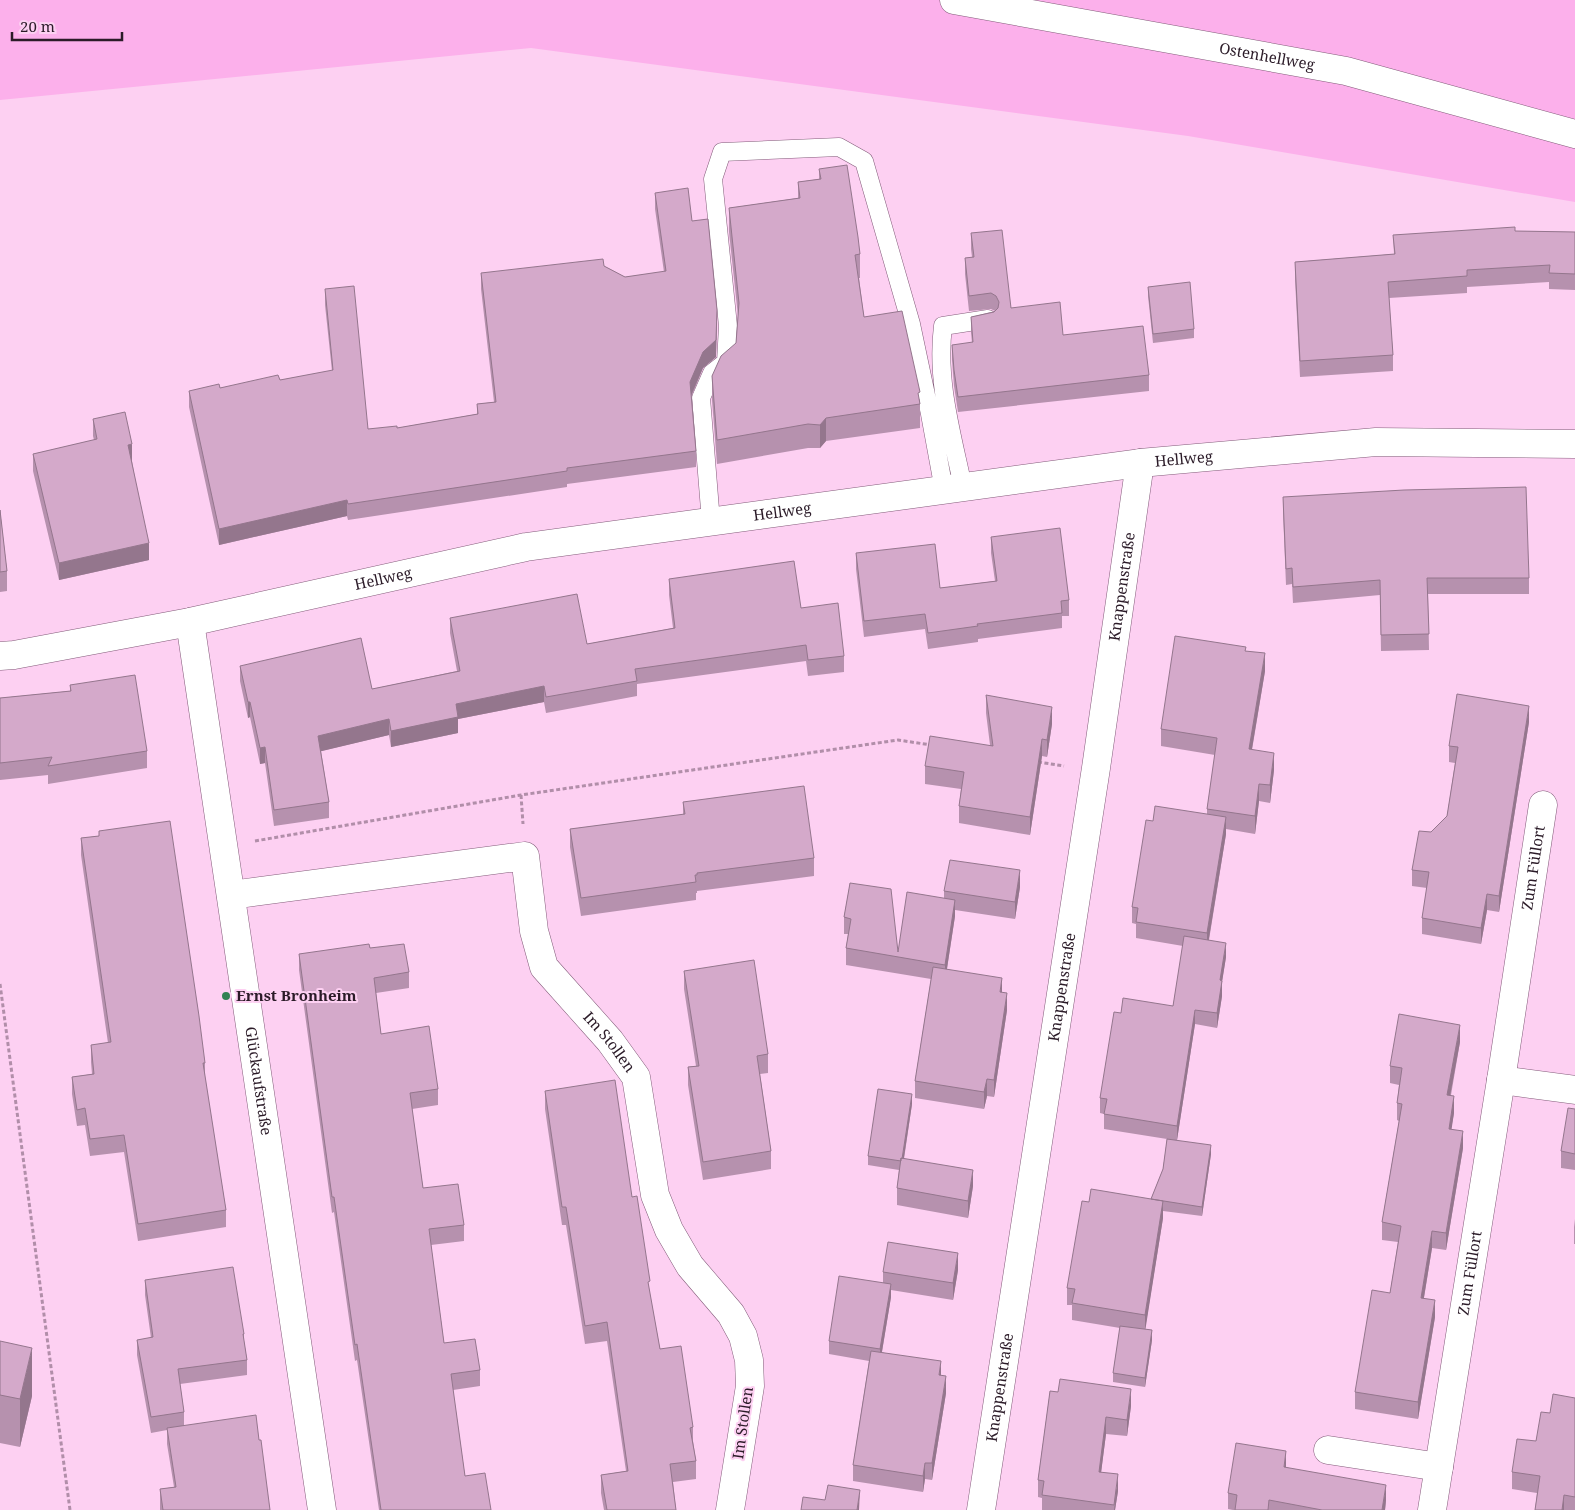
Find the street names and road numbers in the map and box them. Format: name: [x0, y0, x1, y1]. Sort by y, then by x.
street label: Ostenhellweg: [1218, 37, 1317, 74]
street label: Hellweg: [1154, 446, 1214, 471]
street label: Hellweg: [752, 497, 812, 525]
street label: Knappenstraße: [1103, 531, 1139, 642]
street label: Hellweg: [352, 562, 414, 594]
street label: Zum Füllort: [1516, 824, 1549, 911]
street label: Knappenstraße: [1043, 931, 1079, 1043]
street label: Im Stollen: [579, 1007, 641, 1076]
street label: Glückaufstraße: [241, 1025, 277, 1136]
street label: Zum Füllort: [1452, 1229, 1486, 1317]
street label: Knappenstraße: [981, 1332, 1017, 1443]
street label: Im Stollen: [727, 1385, 757, 1460]

